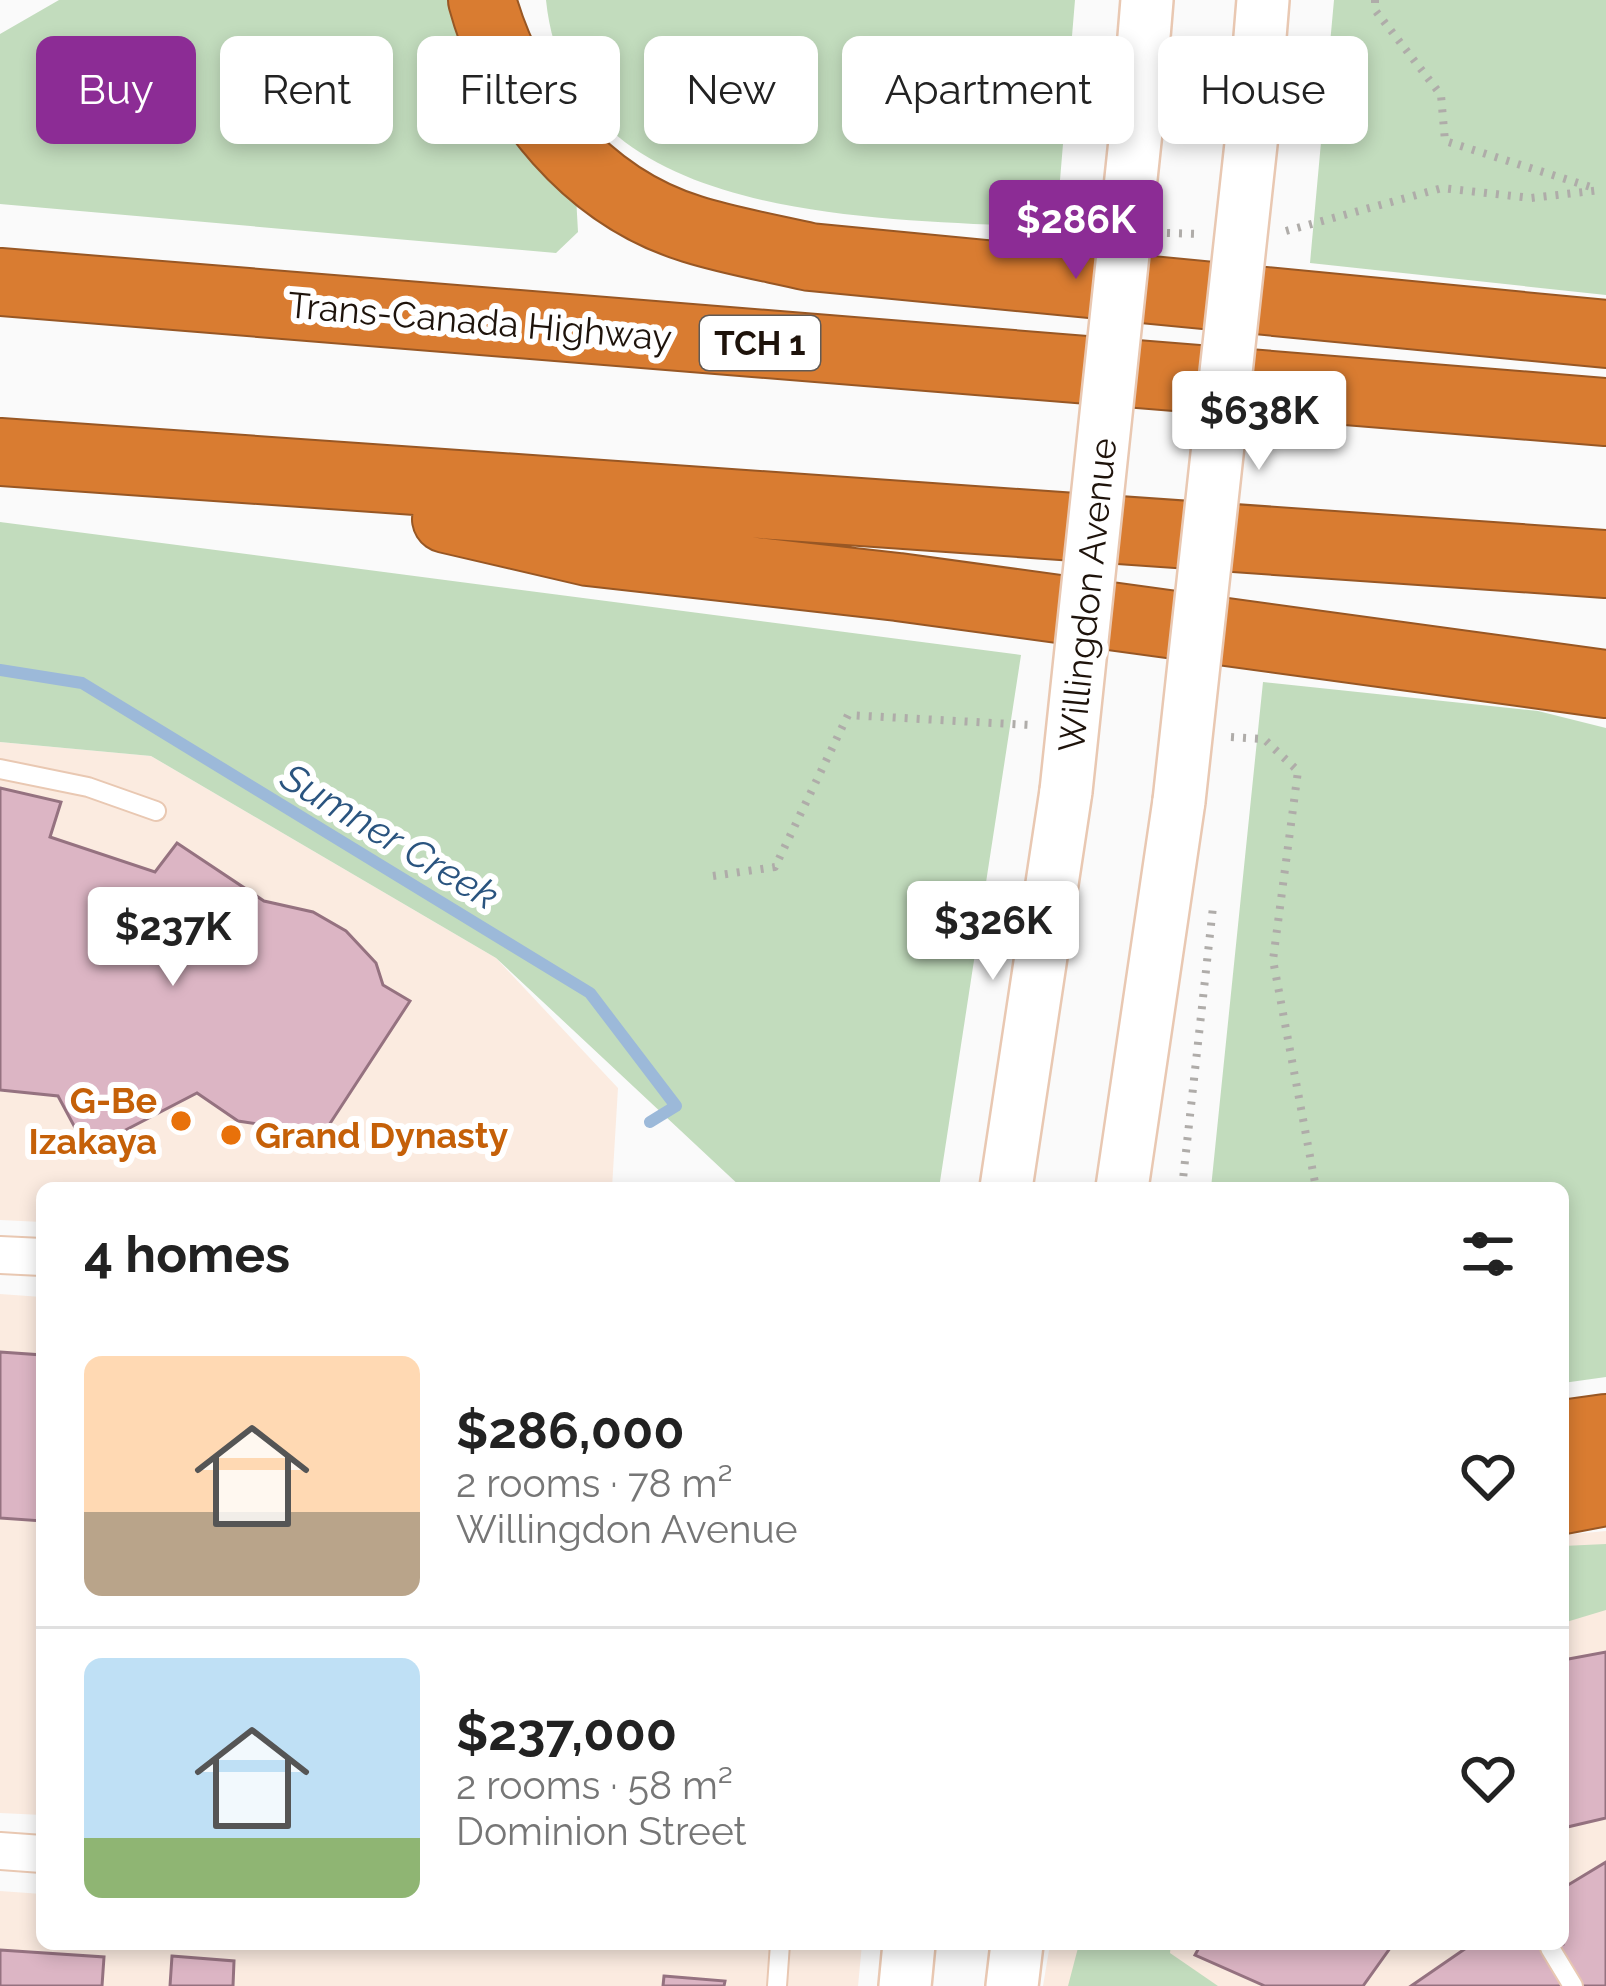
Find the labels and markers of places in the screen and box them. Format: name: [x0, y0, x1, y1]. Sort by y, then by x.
pin: $286K: [992, 180, 1160, 282]
pin: $638K: [1175, 371, 1343, 473]
pin: $326K: [909, 881, 1077, 983]
pin: $237K: [89, 887, 257, 989]
place label: G-Be Izakaya: [29, 1079, 157, 1162]
marker: G-Be Izakaya: [168, 1108, 194, 1134]
place label: Grand Dynasty: [255, 1114, 509, 1156]
marker: Grand Dynasty: [218, 1122, 244, 1148]

